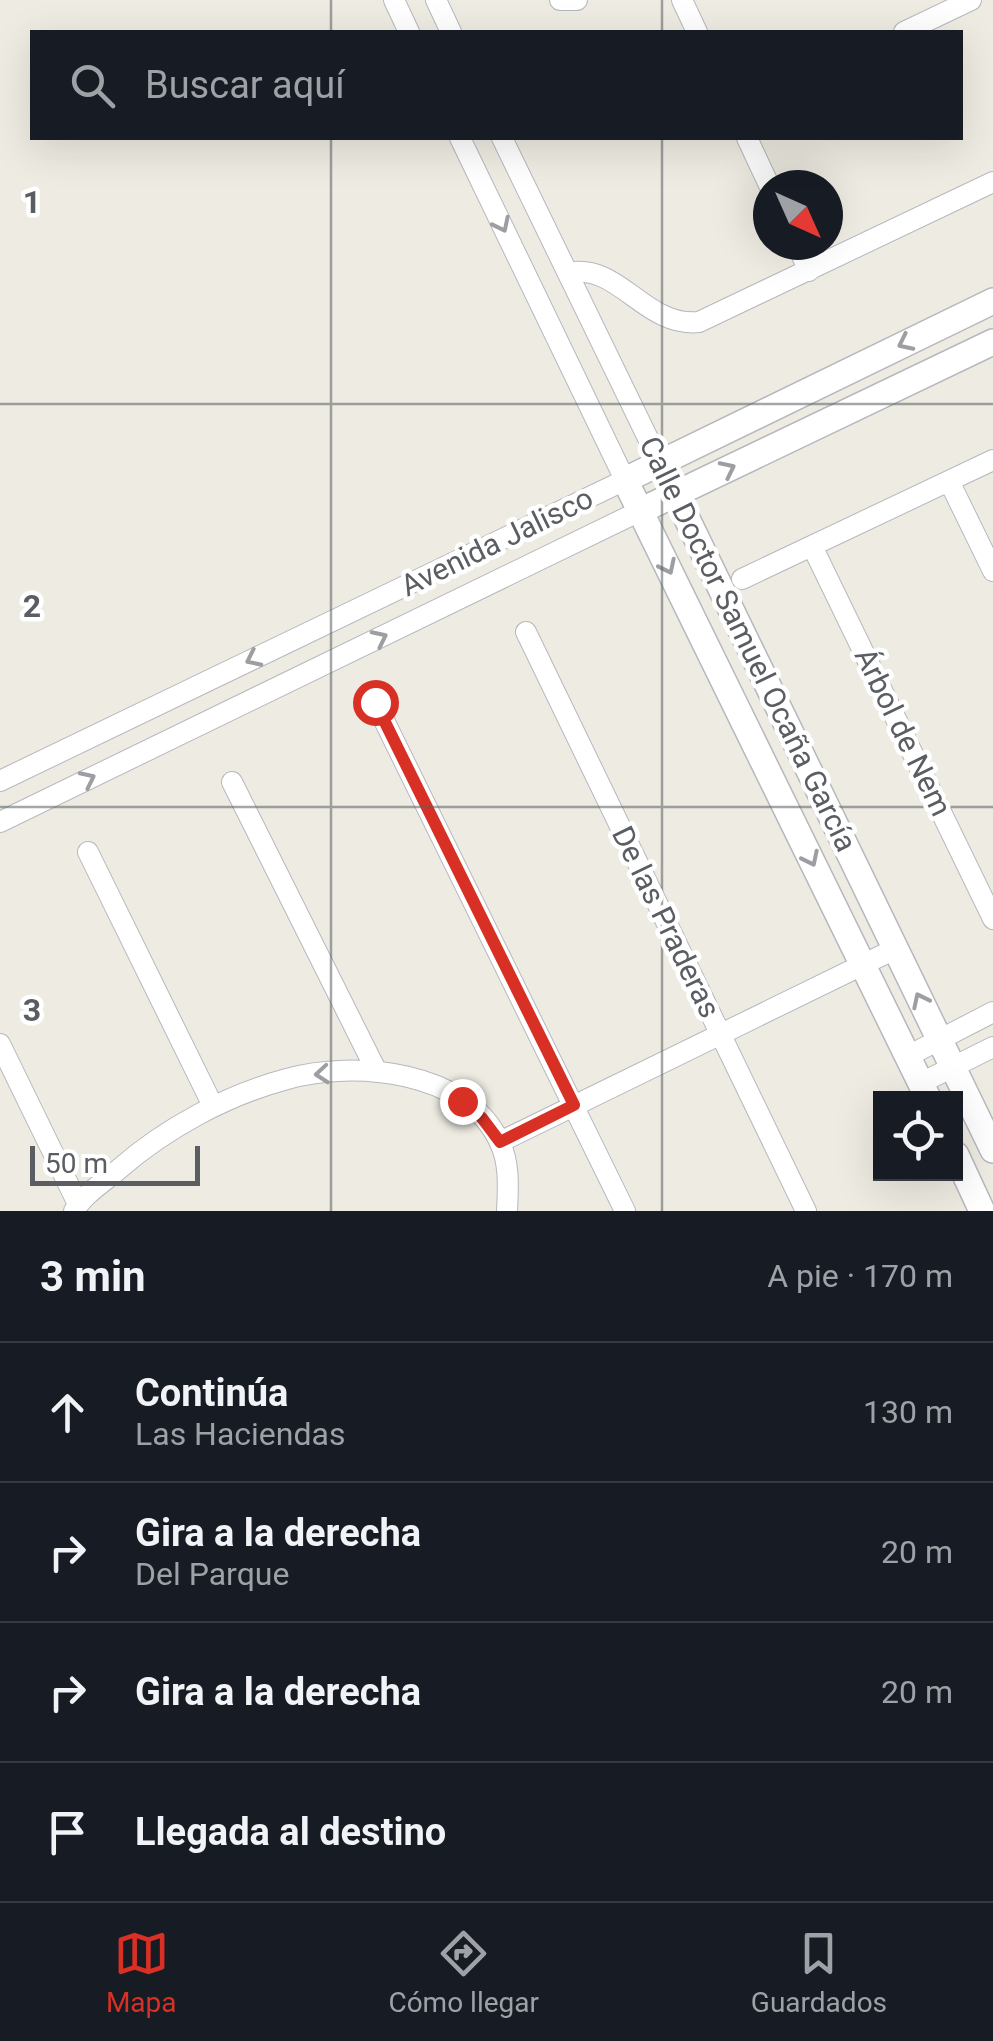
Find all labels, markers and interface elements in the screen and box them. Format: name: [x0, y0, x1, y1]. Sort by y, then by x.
search box: [30, 30, 963, 140]
icon: search: [65, 58, 120, 113]
text: Buscar aquí: [145, 63, 345, 107]
north arrow: [753, 170, 843, 260]
text: 1: [23, 183, 41, 221]
one-way arrow: [490, 215, 510, 233]
one-way arrow: [898, 331, 916, 351]
street label: Calle Doctor Samuel Ocaña García: [633, 431, 864, 857]
one-way arrow: [718, 462, 736, 482]
street label: Avenida Jalisco: [395, 480, 599, 603]
one-way arrow: [656, 557, 675, 575]
text: 2: [23, 587, 41, 625]
one-way arrow: [370, 630, 388, 650]
street label: Árbol de Nem: [848, 642, 959, 821]
one-way arrow: [246, 647, 264, 667]
route start: [353, 680, 399, 726]
one-way arrow: [77, 772, 95, 792]
street label: De las Praderas: [605, 820, 728, 1023]
one-way arrow: [799, 849, 819, 867]
text: 3: [23, 991, 41, 1029]
one-way arrow: [912, 992, 932, 1010]
one-way arrow: [314, 1063, 330, 1085]
route end: [440, 1079, 486, 1125]
map controls: [873, 1091, 963, 1181]
button: locate: [873, 1091, 963, 1181]
scale bar: [30, 1141, 200, 1186]
text: 50 m: [45, 1147, 108, 1180]
text: 3 min: [40, 1252, 146, 1301]
text: A pie · 170 m: [767, 1257, 953, 1295]
text: Continúa: [135, 1371, 288, 1415]
icon: ahead: [40, 1385, 95, 1440]
text: 130 m: [863, 1393, 953, 1431]
text: Las Haciendas: [135, 1415, 345, 1453]
text: Gira a la derecha: [135, 1511, 421, 1555]
icon: right: [40, 1525, 95, 1580]
text: 20 m: [881, 1533, 953, 1571]
text: Del Parque: [135, 1555, 289, 1593]
icon: right: [40, 1665, 95, 1720]
text: Gira a la derecha: [135, 1670, 421, 1714]
text: 20 m: [881, 1673, 953, 1711]
icon: arrive: [40, 1805, 95, 1860]
text: Llegada al destino: [135, 1810, 446, 1854]
tab: Mapa: [106, 1926, 177, 2019]
tab: Cómo llegar: [388, 1926, 539, 2019]
tab: Guardados: [751, 1926, 887, 2019]

